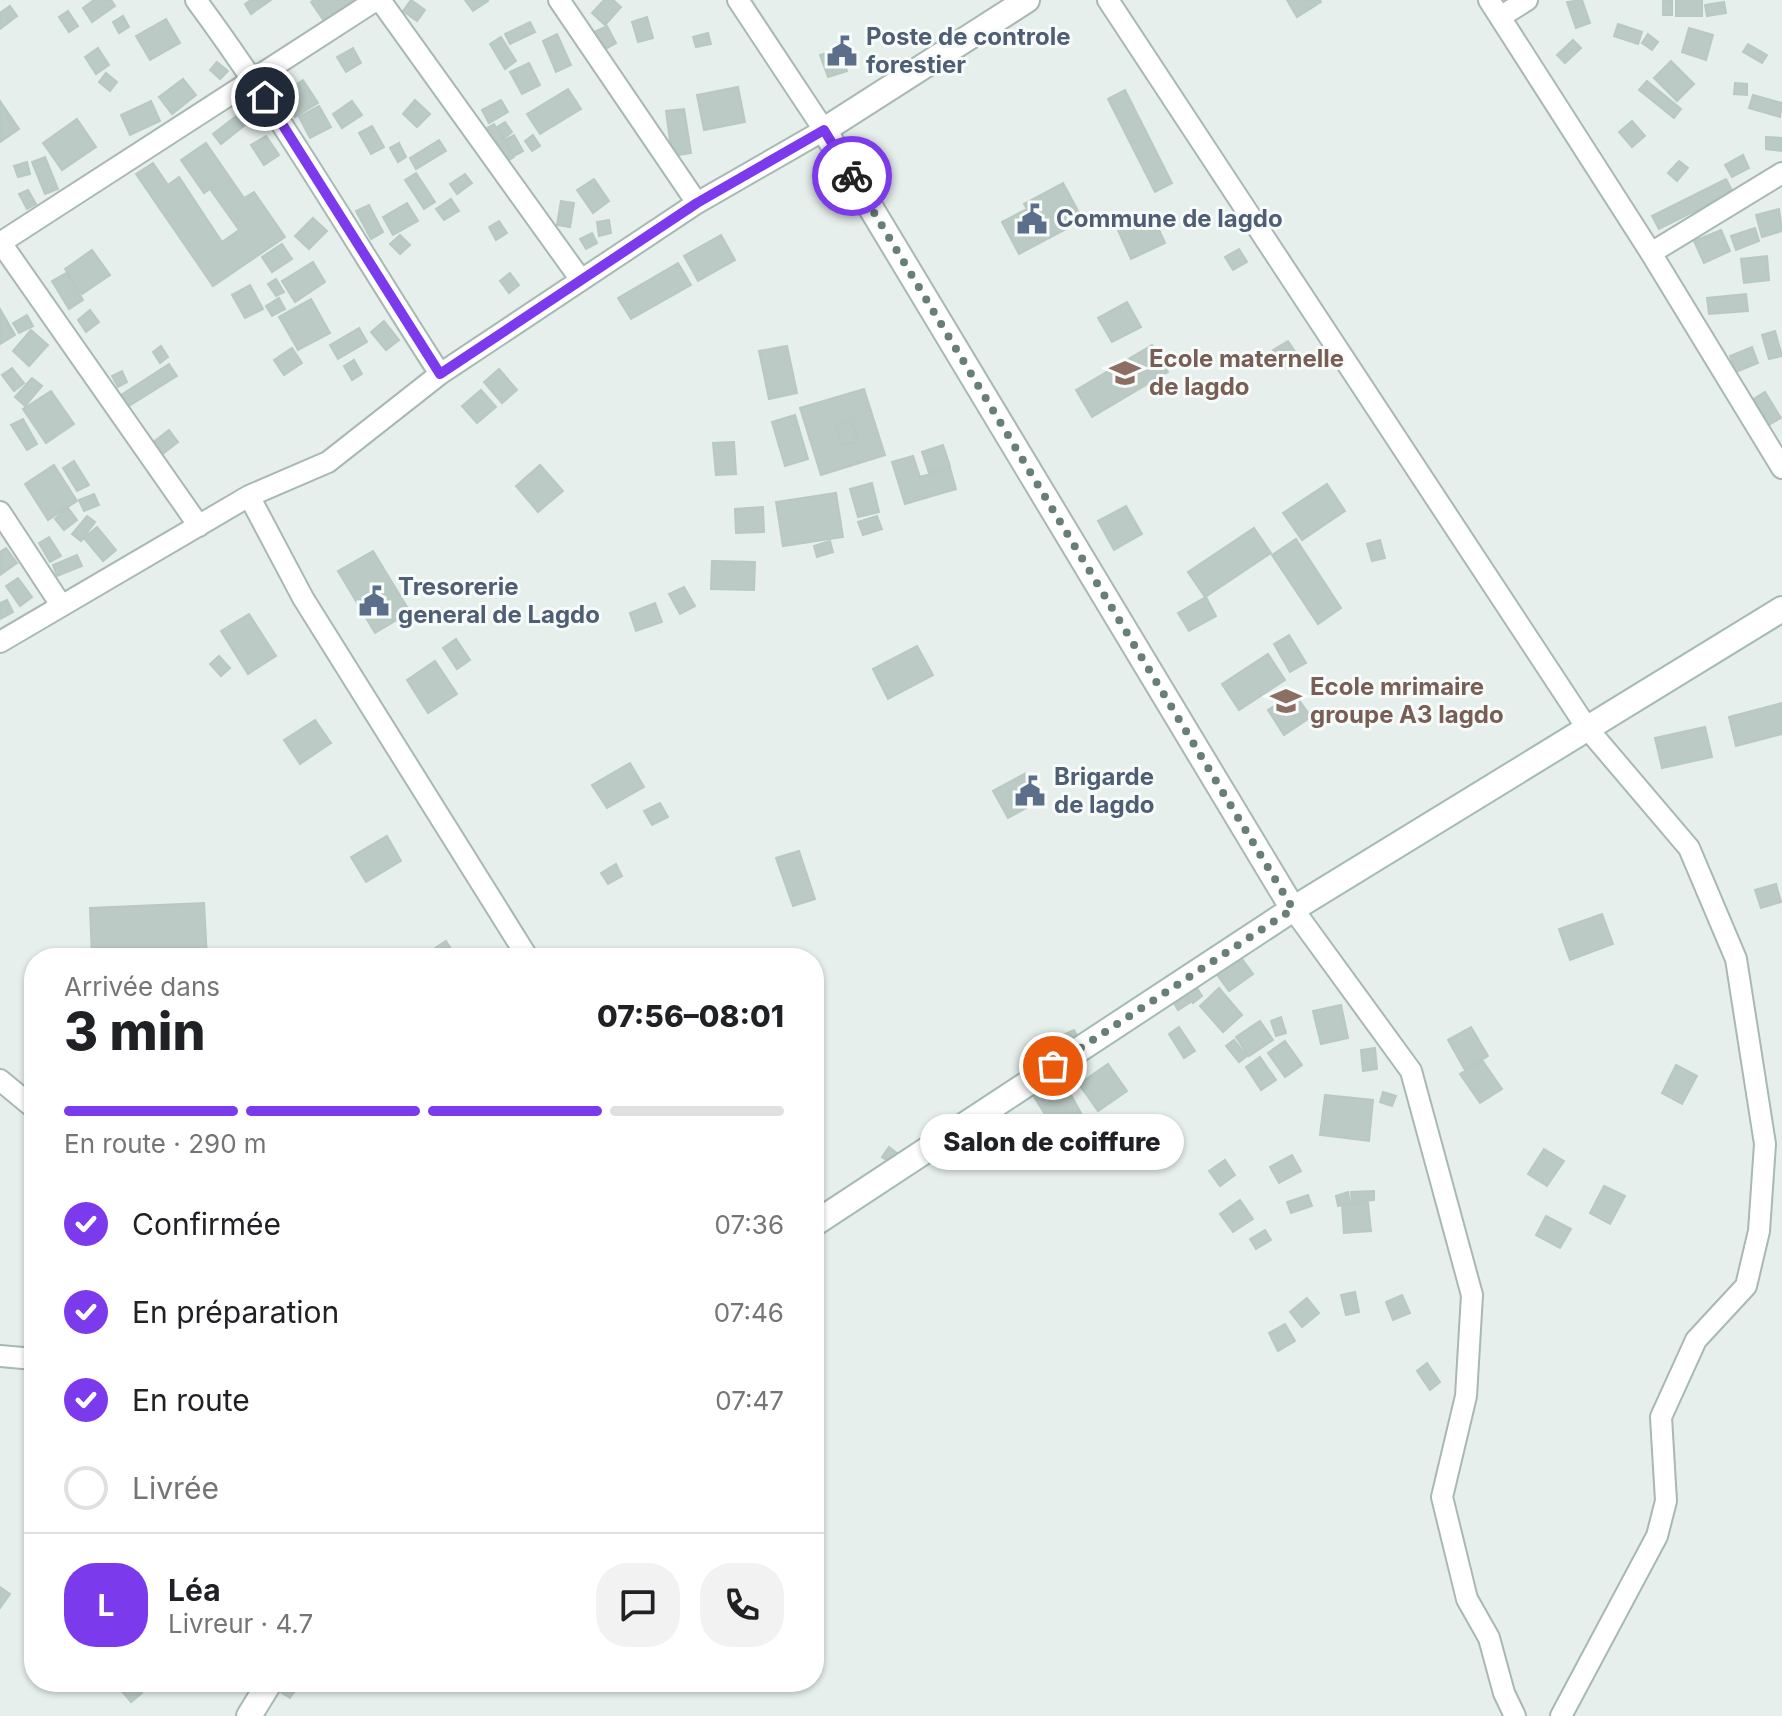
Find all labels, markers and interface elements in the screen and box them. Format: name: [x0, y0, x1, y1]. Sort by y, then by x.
place label: Poste de controle forestier: [866, 22, 1070, 79]
public building icon: Poste de controle forestier: [825, 34, 859, 68]
pin: [231, 63, 299, 131]
icon: home: [243, 75, 287, 119]
courier: [812, 136, 892, 216]
icon: bike: [830, 154, 874, 198]
public building icon: Commune de lagdo: [1015, 202, 1049, 236]
place label: Commune de lagdo: [1056, 204, 1283, 233]
place label: Ecole maternelle de lagdo: [1149, 344, 1344, 401]
school or university icon: Ecole maternelle de lagdo: [1108, 356, 1142, 390]
place label: Tresorerie general de Lagdo: [398, 572, 600, 629]
public building icon: Tresorerie general de Lagdo: [357, 584, 391, 618]
place label: Ecole mrimaire groupe A3 lagdo: [1310, 672, 1504, 729]
school or university icon: Ecole mrimaire groupe A3 lagdo: [1269, 684, 1303, 718]
place label: Brigarde de lagdo: [1054, 762, 1155, 819]
public building icon: Brigarde de lagdo: [1013, 774, 1047, 808]
text: Arrivée dans: [64, 971, 220, 1002]
text: 07:56–08:01: [597, 998, 784, 1034]
text: 3 min: [64, 1000, 206, 1063]
pin: [1019, 1032, 1087, 1100]
icon: bag: [1031, 1044, 1075, 1088]
callout: Salon de coiffure: [921, 1114, 1185, 1170]
text: Salon de coiffure: [943, 1126, 1161, 1157]
text: En route · 290 m: [64, 1128, 267, 1159]
icon: check: [64, 1202, 108, 1246]
text: Confirmée: [132, 1206, 281, 1242]
text: 07:36: [715, 1209, 784, 1240]
icon: check: [64, 1290, 108, 1334]
text: En préparation: [132, 1294, 339, 1330]
text: 07:46: [714, 1297, 784, 1328]
icon: check: [64, 1378, 108, 1422]
text: En route: [132, 1382, 250, 1418]
text: 07:47: [715, 1385, 784, 1416]
text: Livrée: [132, 1470, 219, 1506]
button: chat: [596, 1563, 680, 1647]
button: phone: [700, 1563, 784, 1647]
text: Léa: [168, 1572, 221, 1608]
text: L: [98, 1587, 114, 1623]
text: Livreur · 4.7: [168, 1608, 313, 1639]

